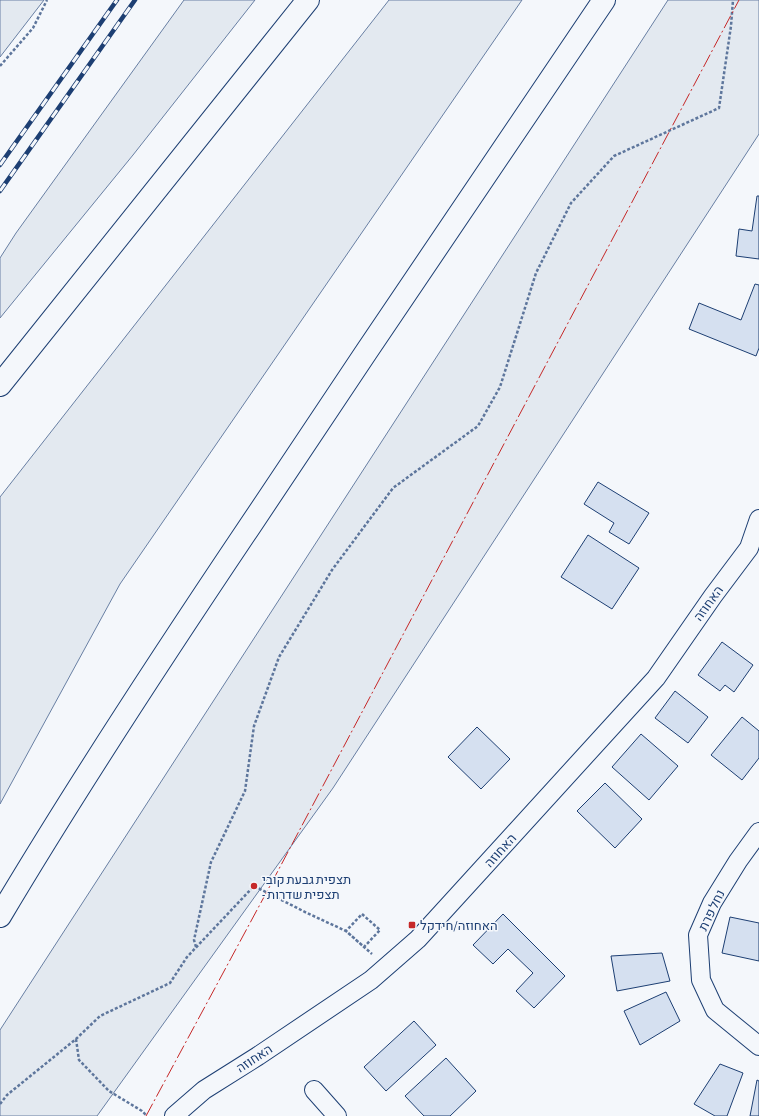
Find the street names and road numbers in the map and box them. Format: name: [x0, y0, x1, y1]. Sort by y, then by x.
street label: האחוזה: [691, 583, 726, 624]
street label: האחוזה: [481, 830, 519, 870]
street label: נחל פרת: [695, 887, 728, 933]
street label: האחוזה: [233, 1041, 275, 1076]

